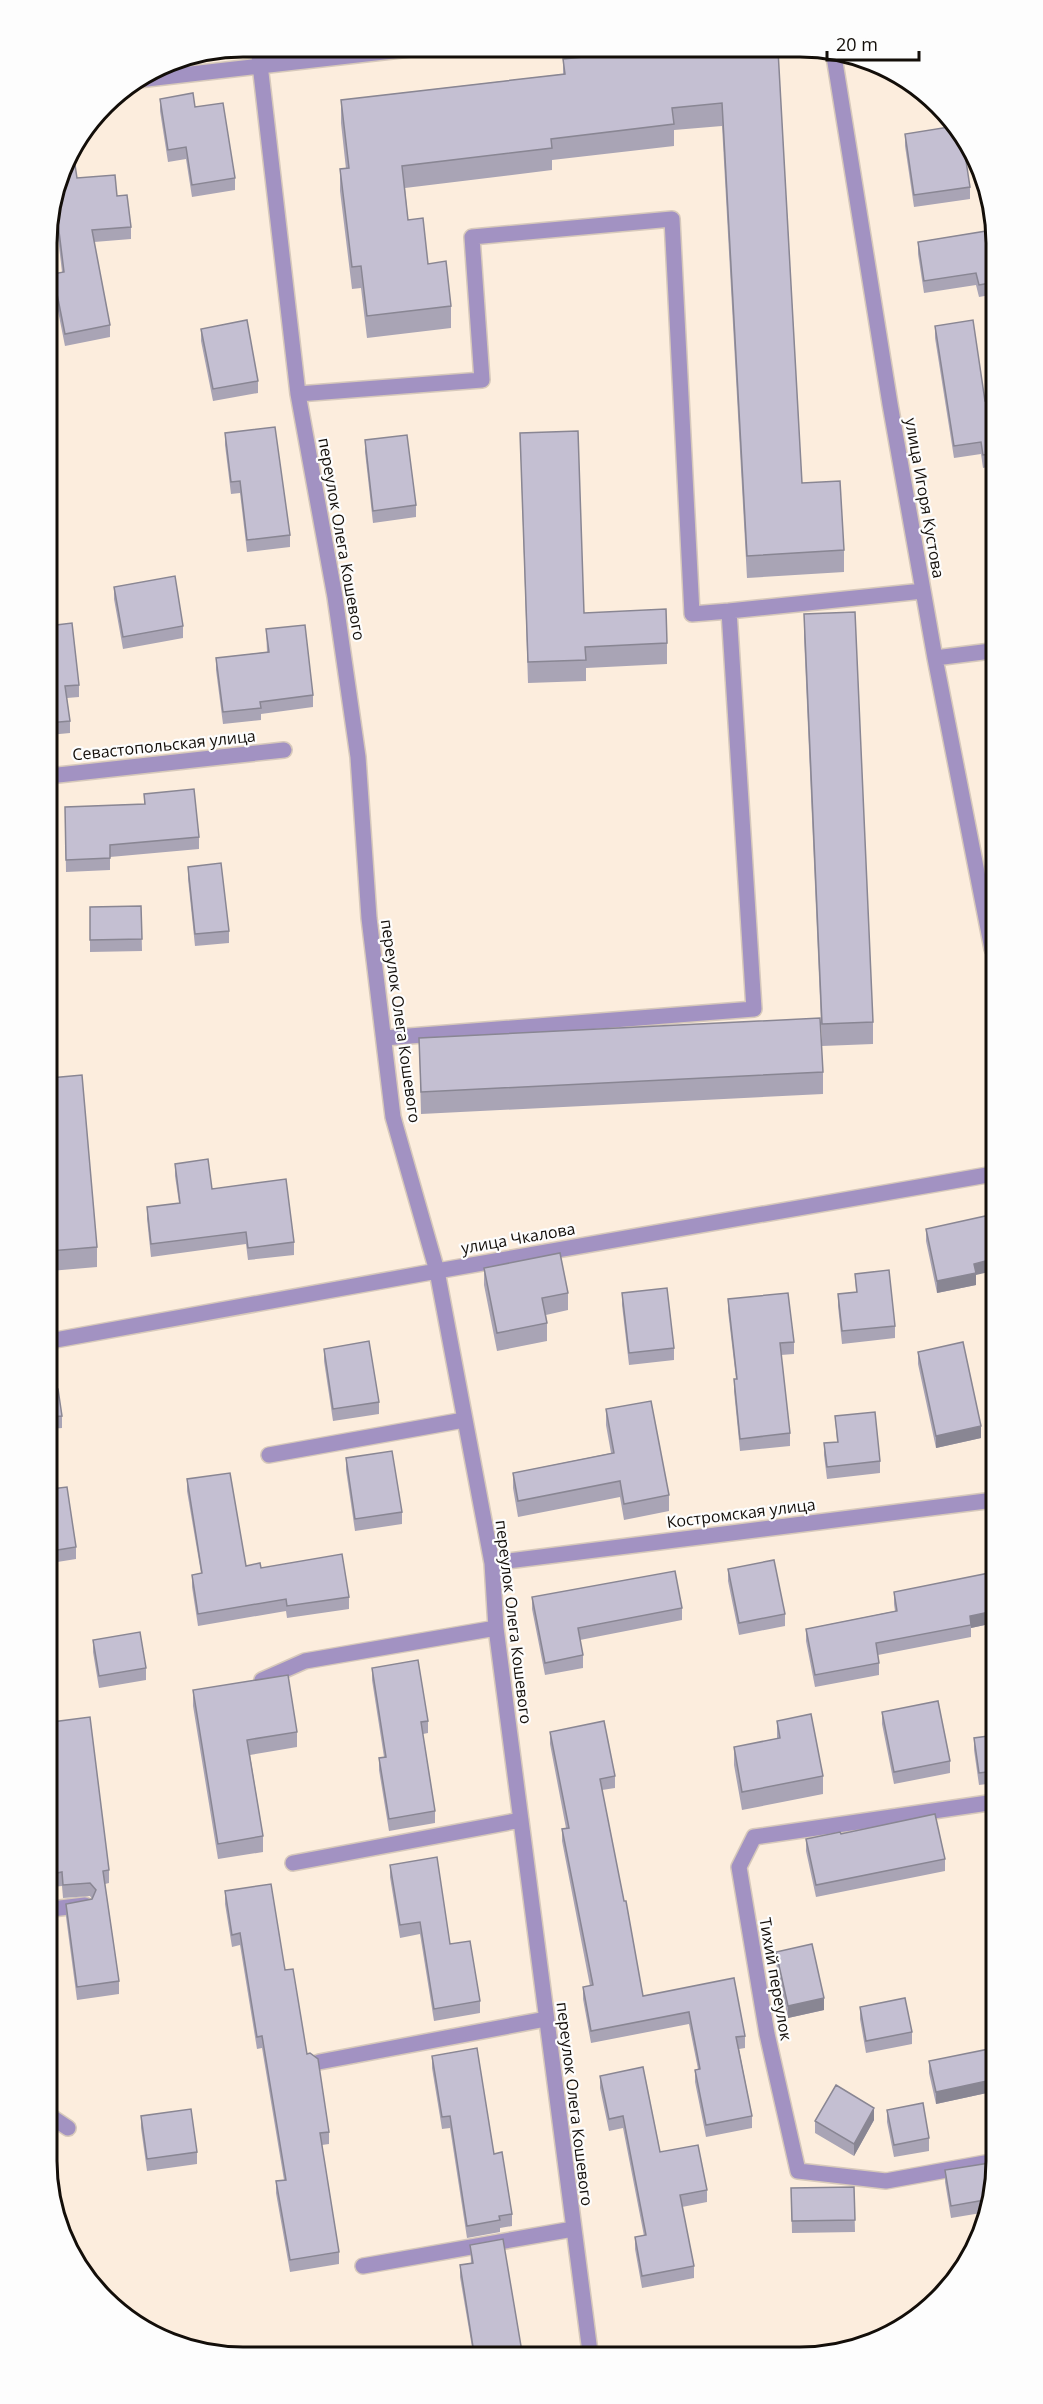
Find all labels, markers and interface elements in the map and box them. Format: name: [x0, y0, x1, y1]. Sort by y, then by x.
scale bar: [827, 24, 918, 62]
text: 20 m: [836, 32, 878, 56]
street label: улица Игоря Кустова: [900, 416, 950, 580]
street label: переулок Олега Кошевого: [313, 436, 371, 642]
street label: Севастопольская улица: [71, 724, 257, 766]
street label: переулок Олега Кошевого: [376, 918, 426, 1124]
street label: улица Чкалова: [459, 1217, 577, 1259]
street label: Костромская улица: [665, 1493, 817, 1533]
street label: переулок Олега Кошевого: [491, 1519, 537, 1725]
street label: Тихий переулок: [754, 1916, 798, 2043]
street label: переулок Олега Кошевого: [552, 2001, 598, 2207]

